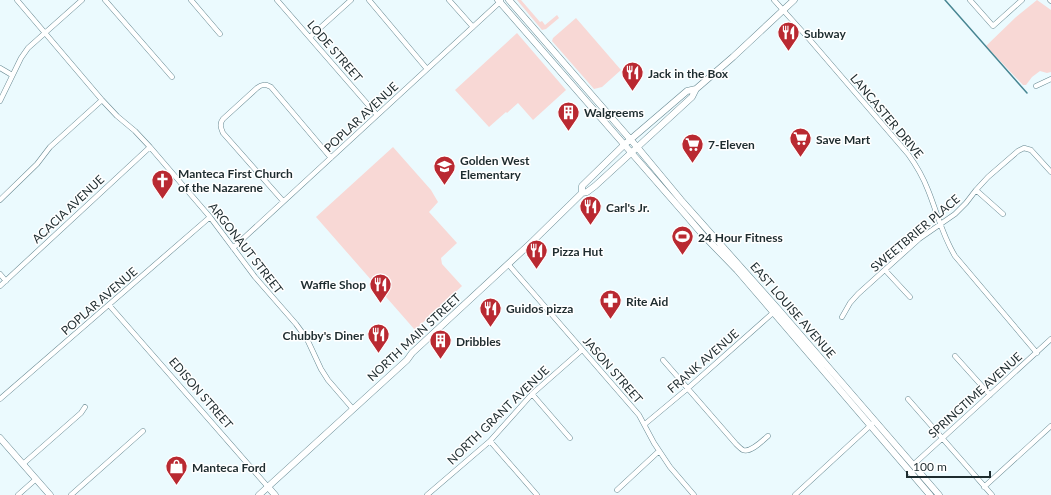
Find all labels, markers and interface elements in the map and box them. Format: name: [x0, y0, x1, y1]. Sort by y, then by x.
street label: LODE STREET: [304, 17, 366, 85]
restaurant icon: Subway: [775, 20, 801, 53]
place label: Subway: [804, 26, 846, 41]
restaurant icon: Jack in the Box: [619, 60, 645, 93]
place label: Jack in the Box: [648, 66, 729, 81]
street label: LANCASTER DRIVE: [847, 71, 927, 161]
street label: POPLAR AVENUE: [321, 79, 401, 155]
building icon: Walgreems: [555, 99, 581, 132]
place label: Walgreems: [584, 105, 644, 120]
supermarket icon: Save Mart: [788, 126, 814, 159]
supermarket icon: 7-Eleven: [680, 131, 706, 164]
place label: Save Mart: [816, 132, 871, 147]
place label: 7-Eleven: [708, 137, 755, 152]
place label: Golden West Elementary: [460, 153, 530, 182]
school or university icon: Golden West Elementary: [431, 154, 457, 187]
place label: Manteca First Church of the Nazarene: [178, 166, 293, 195]
church icon: Manteca First Church of the Nazarene: [149, 167, 175, 200]
street label: ACACIA AVENUE: [29, 172, 107, 246]
street label: SWEETBRIER PLACE: [867, 191, 963, 275]
restaurant icon: Carl's Jr.: [577, 194, 603, 227]
street label: ARGONAUT STREET: [206, 199, 286, 297]
place label: Carl's Jr.: [606, 200, 650, 215]
sports icon: 24 Hour Fitness: [670, 224, 696, 257]
place label: 24 Hour Fitness: [698, 230, 783, 245]
restaurant icon: Pizza Hut: [524, 238, 550, 271]
place label: Pizza Hut: [552, 244, 603, 259]
street label: EAST LOUISE AVENUE: [747, 259, 839, 361]
street label: POPLAR AVENUE: [58, 264, 140, 338]
restaurant icon: Waffle Shop: [368, 271, 394, 304]
place label: Waffle Shop: [301, 277, 366, 292]
pharmacy icon: Rite Aid: [598, 288, 624, 321]
street label: NORTH MAIN STREET: [364, 290, 464, 384]
place label: Rite Aid: [626, 294, 668, 309]
restaurant icon: Guidos pizza: [477, 295, 503, 328]
place label: Guidos pizza: [506, 301, 573, 316]
restaurant icon: Chubby's Diner: [366, 322, 392, 355]
street label: FRANK AVENUE: [664, 326, 742, 396]
place label: Chubby's Diner: [282, 328, 365, 343]
building icon: Dribbles: [427, 328, 453, 361]
place label: Dribbles: [456, 334, 501, 349]
street label: JASON STREET: [580, 334, 646, 406]
street label: SPRINGTIME AVENUE: [925, 349, 1025, 441]
street label: EDISON STREET: [166, 354, 236, 432]
street label: NORTH GRANT AVENUE: [444, 362, 552, 468]
scale bar: [907, 453, 990, 479]
shop icon: Manteca Ford: [164, 454, 190, 487]
text: 100 m: [913, 459, 947, 474]
place label: Manteca Ford: [192, 460, 266, 475]

